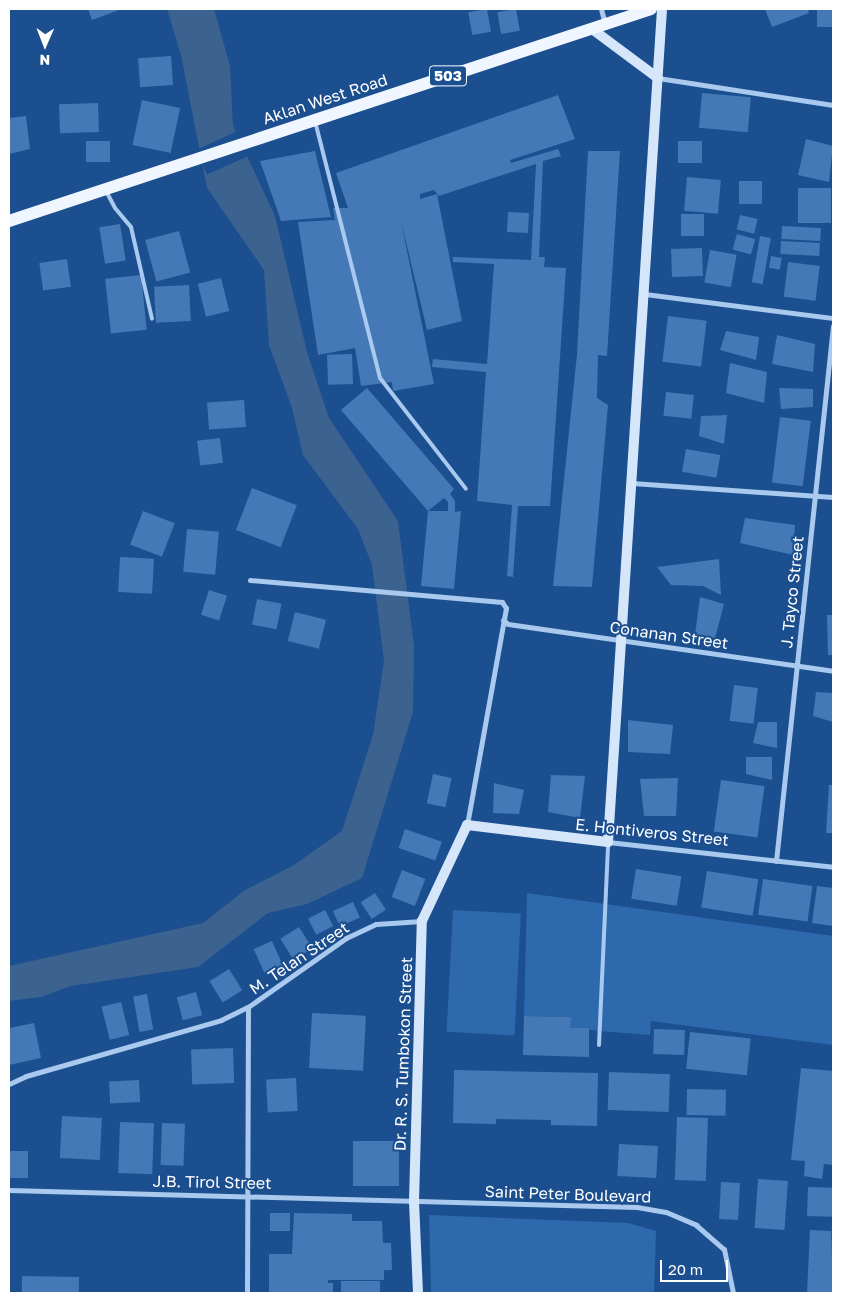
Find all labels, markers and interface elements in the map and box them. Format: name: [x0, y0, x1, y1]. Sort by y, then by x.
north arrow: [20, 20, 70, 70]
text: N: [39, 52, 50, 69]
road number: 503: [428, 64, 468, 88]
street label: Aklan West Road: [260, 70, 390, 128]
street label: J. Tayco Street: [777, 535, 807, 649]
street label: Conanan Street: [609, 617, 729, 653]
street label: E. Hontiveros Street: [574, 814, 730, 850]
street label: M. Telan Street: [246, 918, 352, 998]
street label: Dr. R. S. Tumbokon Street: [390, 957, 416, 1151]
street label: J.B. Tirol Street: [152, 1171, 272, 1193]
street label: Saint Peter Boulevard: [484, 1181, 652, 1207]
scale bar: [662, 1250, 730, 1282]
text: 20 m: [668, 1260, 703, 1278]

